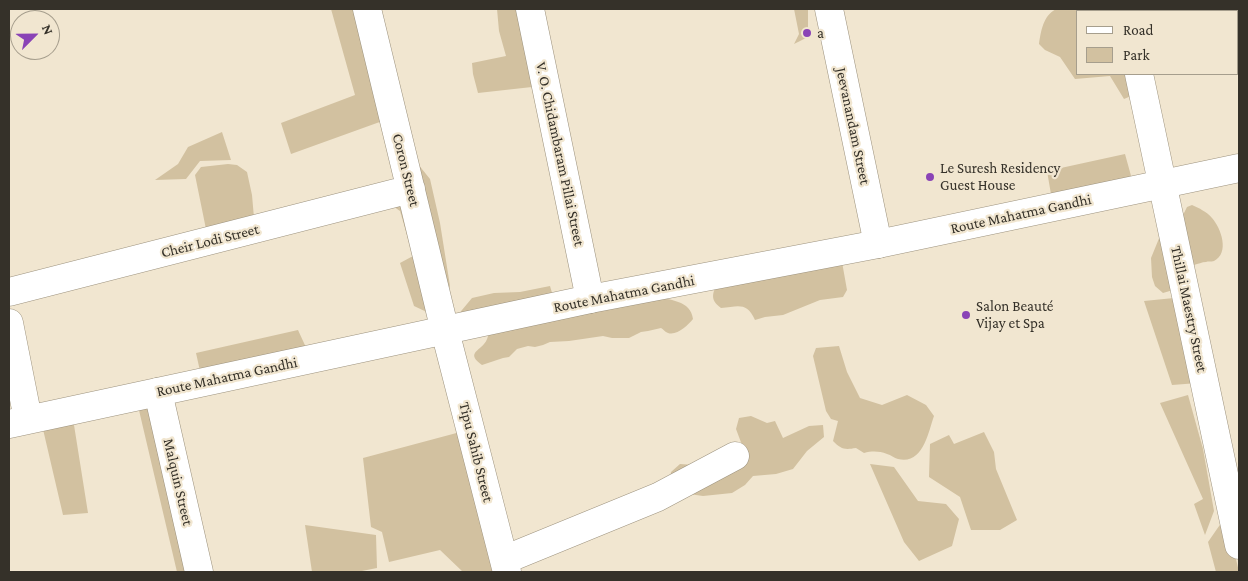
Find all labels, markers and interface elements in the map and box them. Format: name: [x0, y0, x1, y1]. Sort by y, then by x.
north arrow: [10, 10, 60, 60]
legend: [1076, 10, 1238, 75]
text: N: [39, 22, 57, 37]
text: Road: [1123, 22, 1153, 38]
place label: a: [817, 24, 824, 42]
marker: a: [801, 27, 813, 39]
text: Park: [1123, 47, 1150, 63]
street label: V. O. Chidambaram Pillai Street: [532, 60, 588, 248]
street label: Jeevanandam Street: [832, 66, 874, 186]
street label: Coron Street: [388, 132, 424, 208]
place label: Le Suresh Residency Guest House: [940, 159, 1060, 194]
marker: Le Suresh Residency Guest House: [924, 171, 936, 183]
street label: Route Mahatma Gandhi: [949, 190, 1093, 238]
street label: Cheir Lodi Street: [159, 220, 261, 262]
street label: Thillai Maestry Street: [1167, 244, 1211, 374]
street label: Route Mahatma Gandhi: [552, 271, 696, 317]
place label: Salon Beauté Vijay et Spa: [976, 297, 1053, 332]
marker: Salon Beauté Vijay et Spa: [960, 309, 972, 321]
street label: Route Mahatma Gandhi: [155, 353, 299, 401]
street label: Tipu Sahib Street: [455, 400, 497, 504]
street label: Malquin Street: [159, 437, 197, 527]

